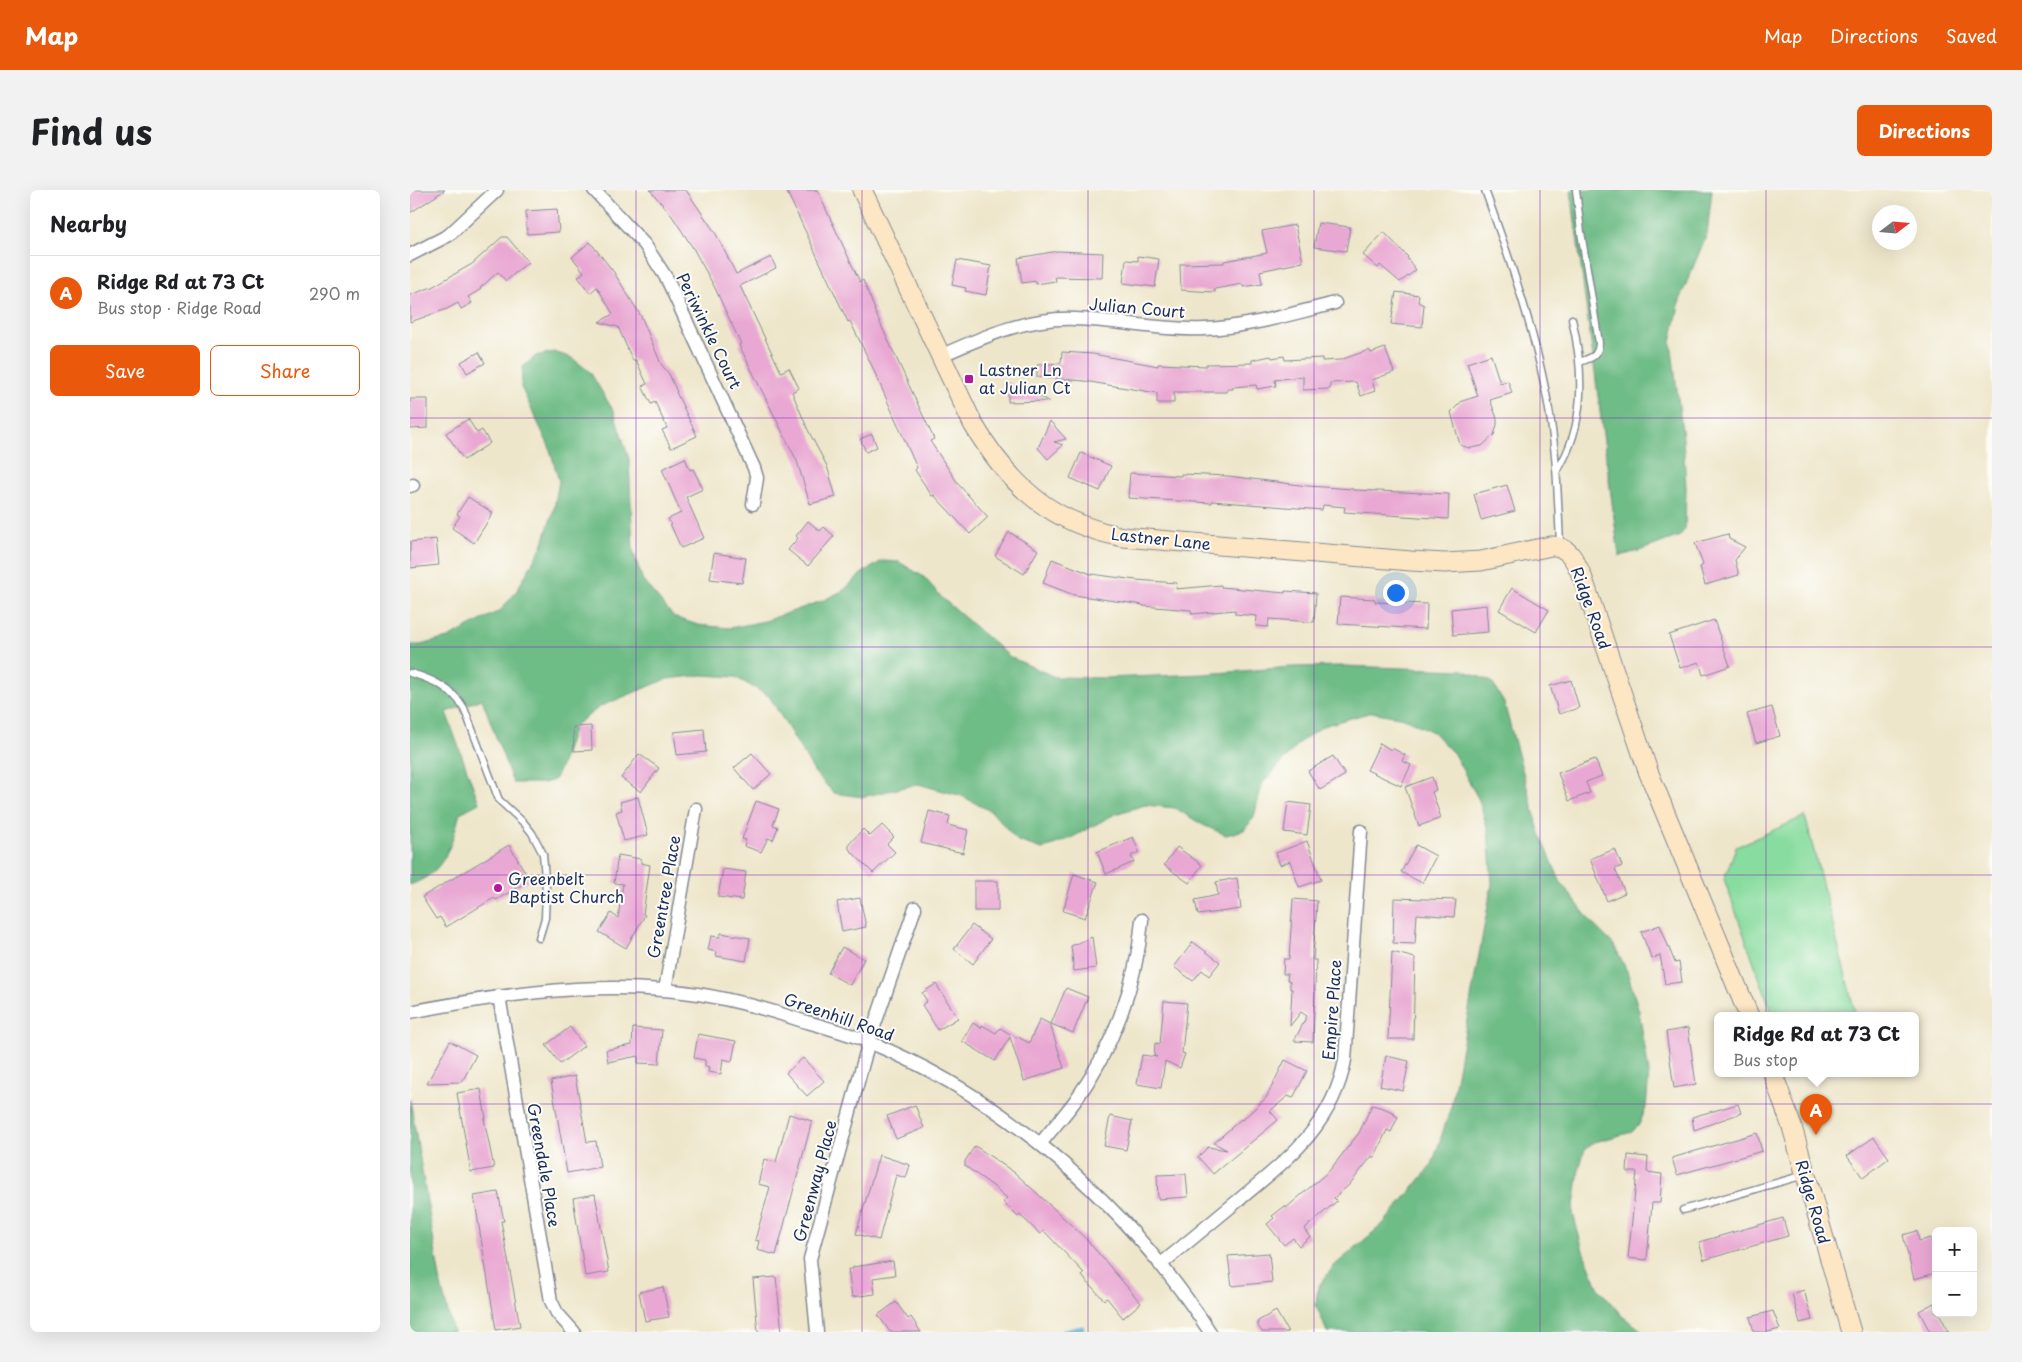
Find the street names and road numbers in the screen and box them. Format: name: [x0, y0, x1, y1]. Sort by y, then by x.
street label: Periwinkle Court: [671, 268, 749, 393]
street label: Julian Court: [1088, 291, 1187, 323]
street label: Lastner Lane: [1110, 521, 1212, 555]
street label: Ridge Road: [1566, 563, 1618, 652]
street label: Greentree Place: [640, 833, 686, 960]
street label: Empire Place: [1316, 959, 1347, 1061]
street label: Greenhill Road: [781, 986, 898, 1046]
street label: Greendale Place: [522, 1101, 568, 1229]
street label: Greenway Place: [786, 1117, 842, 1244]
street label: Ridge Road: [1791, 1157, 1837, 1247]

